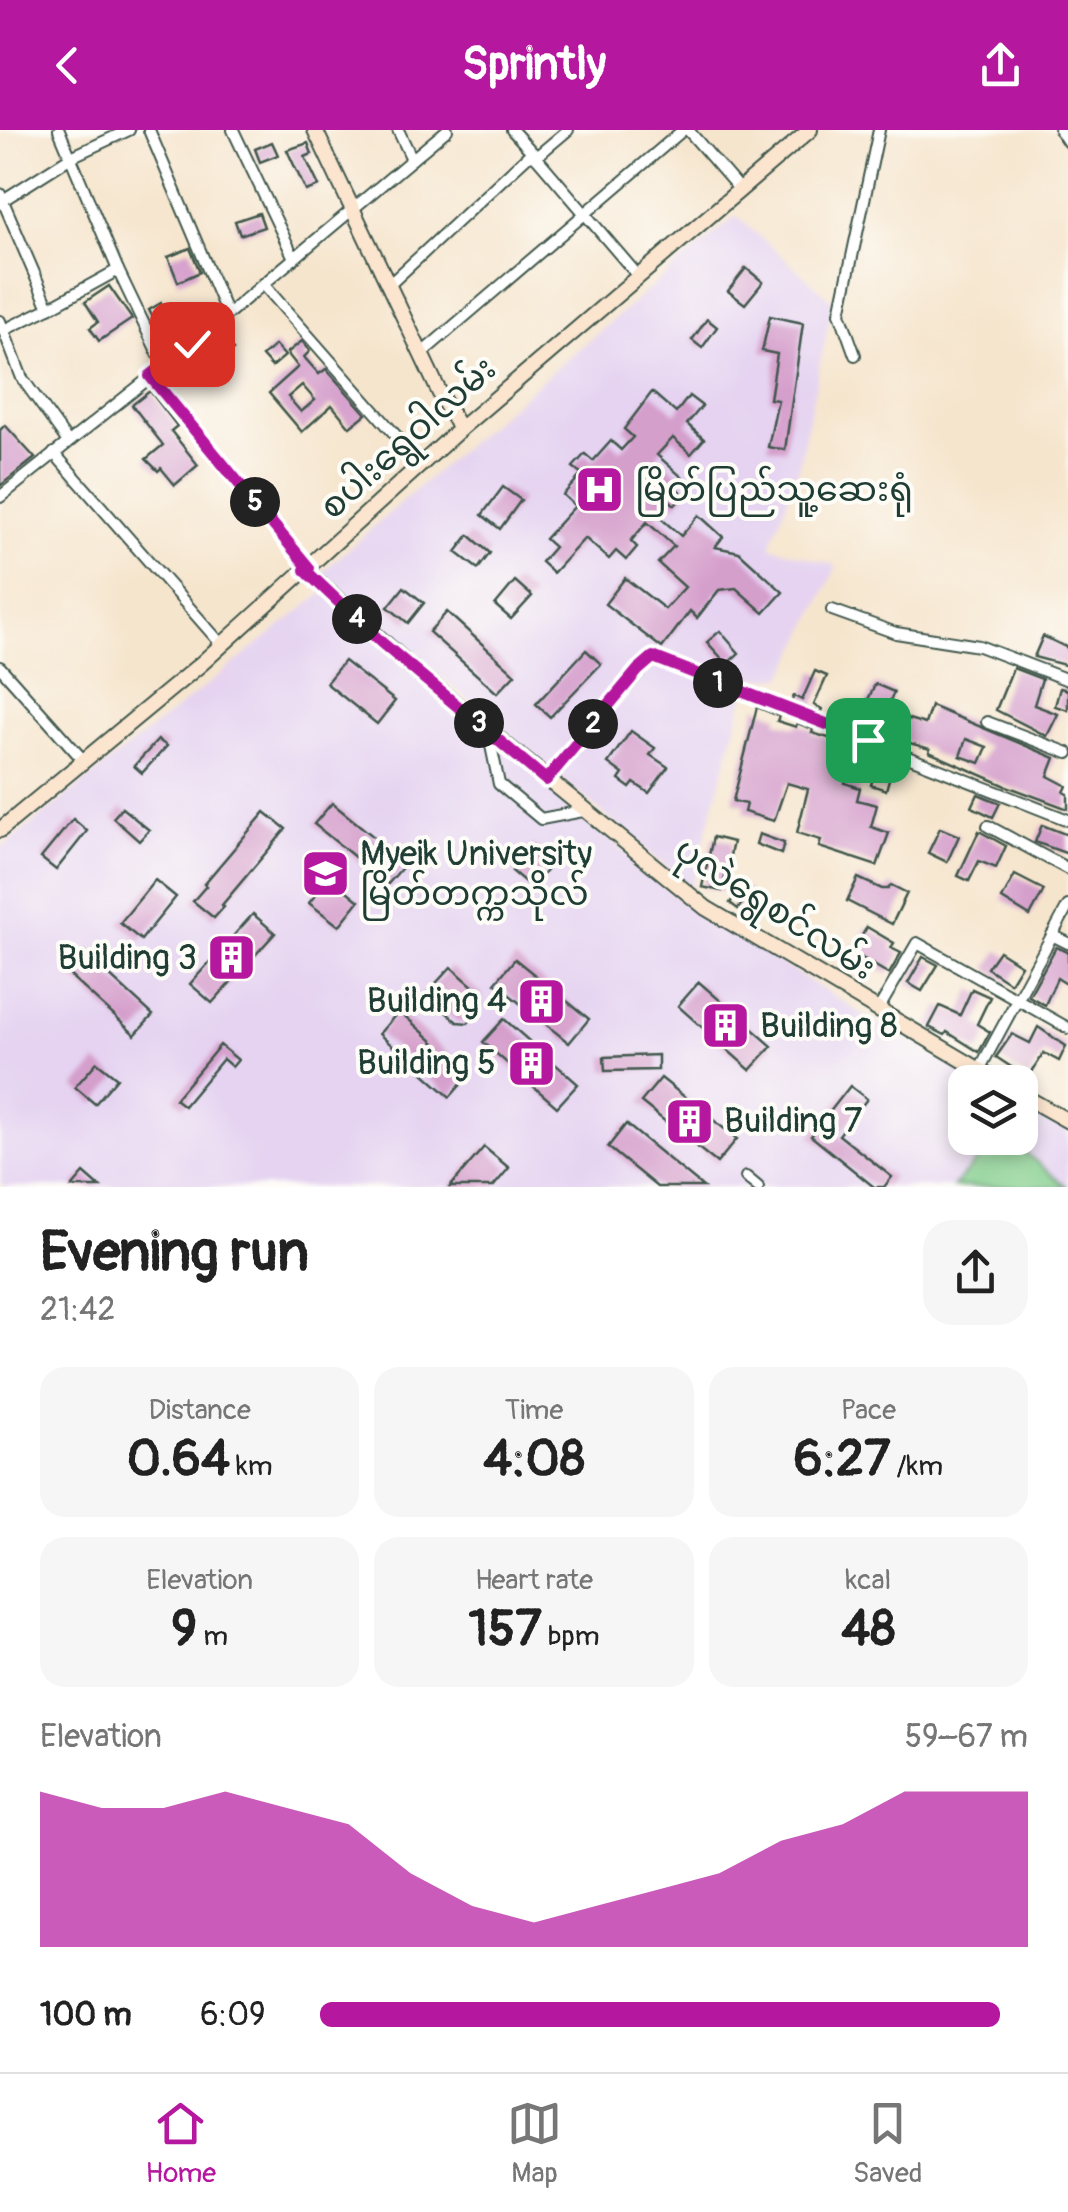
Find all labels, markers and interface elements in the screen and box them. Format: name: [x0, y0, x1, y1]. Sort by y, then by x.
text: Sprintly: [462, 37, 606, 93]
icon: back: [40, 38, 95, 93]
icon: share: [973, 38, 1028, 93]
pin: [150, 302, 235, 387]
icon: check: [165, 317, 220, 372]
street label: စပါးရွေဝါလမ်း: [309, 345, 509, 533]
hospital icon: မြိတ်ပြည်သူ့ဆေးရုံ: [574, 464, 626, 516]
place label: မြိတ်ပြည်သူ့ဆေးရုံ: [635, 465, 913, 517]
pin: 5: [230, 477, 280, 527]
text: 5: [247, 484, 263, 519]
pin: 4: [332, 594, 382, 644]
text: 4: [349, 601, 365, 636]
pin: 1: [693, 658, 743, 708]
text: 1: [713, 665, 723, 700]
pin: 3: [454, 698, 504, 748]
pin: [826, 698, 911, 783]
pin: 2: [568, 699, 618, 749]
text: 3: [471, 705, 487, 740]
text: 2: [585, 706, 601, 741]
icon: arrive: [841, 713, 896, 768]
street label: ပုလဲရွေစင်လမ်း: [664, 825, 885, 994]
place label: Myeik University မြိတ်တက္ကသိုလ်: [360, 832, 592, 921]
school or university icon: Myeik University မြိတ်တက္ကသိုလ်: [299, 848, 351, 900]
building icon: Building 3: [206, 932, 258, 984]
place label: Building 3: [57, 936, 197, 980]
building icon: Building 4: [516, 975, 568, 1027]
place label: Building 4: [367, 979, 507, 1023]
building icon: Building 8: [699, 1000, 751, 1052]
place label: Building 8: [760, 1004, 898, 1048]
building icon: Building 5: [505, 1037, 557, 1089]
place label: Building 5: [357, 1041, 496, 1085]
map controls: [948, 1065, 1038, 1155]
button: layers: [948, 1065, 1038, 1155]
building icon: Building 7: [663, 1095, 715, 1147]
place label: Building 7: [724, 1099, 863, 1143]
text: Evening run: [40, 1218, 309, 1287]
button: share: [923, 1220, 1028, 1325]
text: 21:42: [40, 1290, 115, 1330]
text: Distance: [148, 1393, 251, 1428]
text: Time: [505, 1393, 563, 1428]
text: Pace: [841, 1393, 896, 1428]
text: 0.64: [127, 1428, 230, 1491]
text: 4:08: [483, 1428, 585, 1491]
text: 6:27: [794, 1428, 890, 1491]
text: km: [230, 1449, 273, 1484]
text: /km: [890, 1449, 943, 1484]
text: Elevation: [146, 1563, 253, 1598]
text: Heart rate: [475, 1563, 593, 1598]
text: kcal: [846, 1563, 891, 1598]
text: 9: [171, 1598, 197, 1661]
text: 157: [468, 1598, 542, 1661]
text: 48: [841, 1598, 895, 1661]
text: m: [197, 1619, 228, 1654]
text: bpm: [542, 1619, 600, 1654]
text: Elevation: [40, 1717, 162, 1757]
text: 59–67 m: [905, 1717, 1028, 1757]
text: 100 m: [40, 1995, 132, 2035]
text: 6:09: [200, 1995, 266, 2035]
tab: Home: [145, 2096, 216, 2191]
tab: Map: [507, 2096, 562, 2191]
tab: Saved: [853, 2096, 922, 2191]

